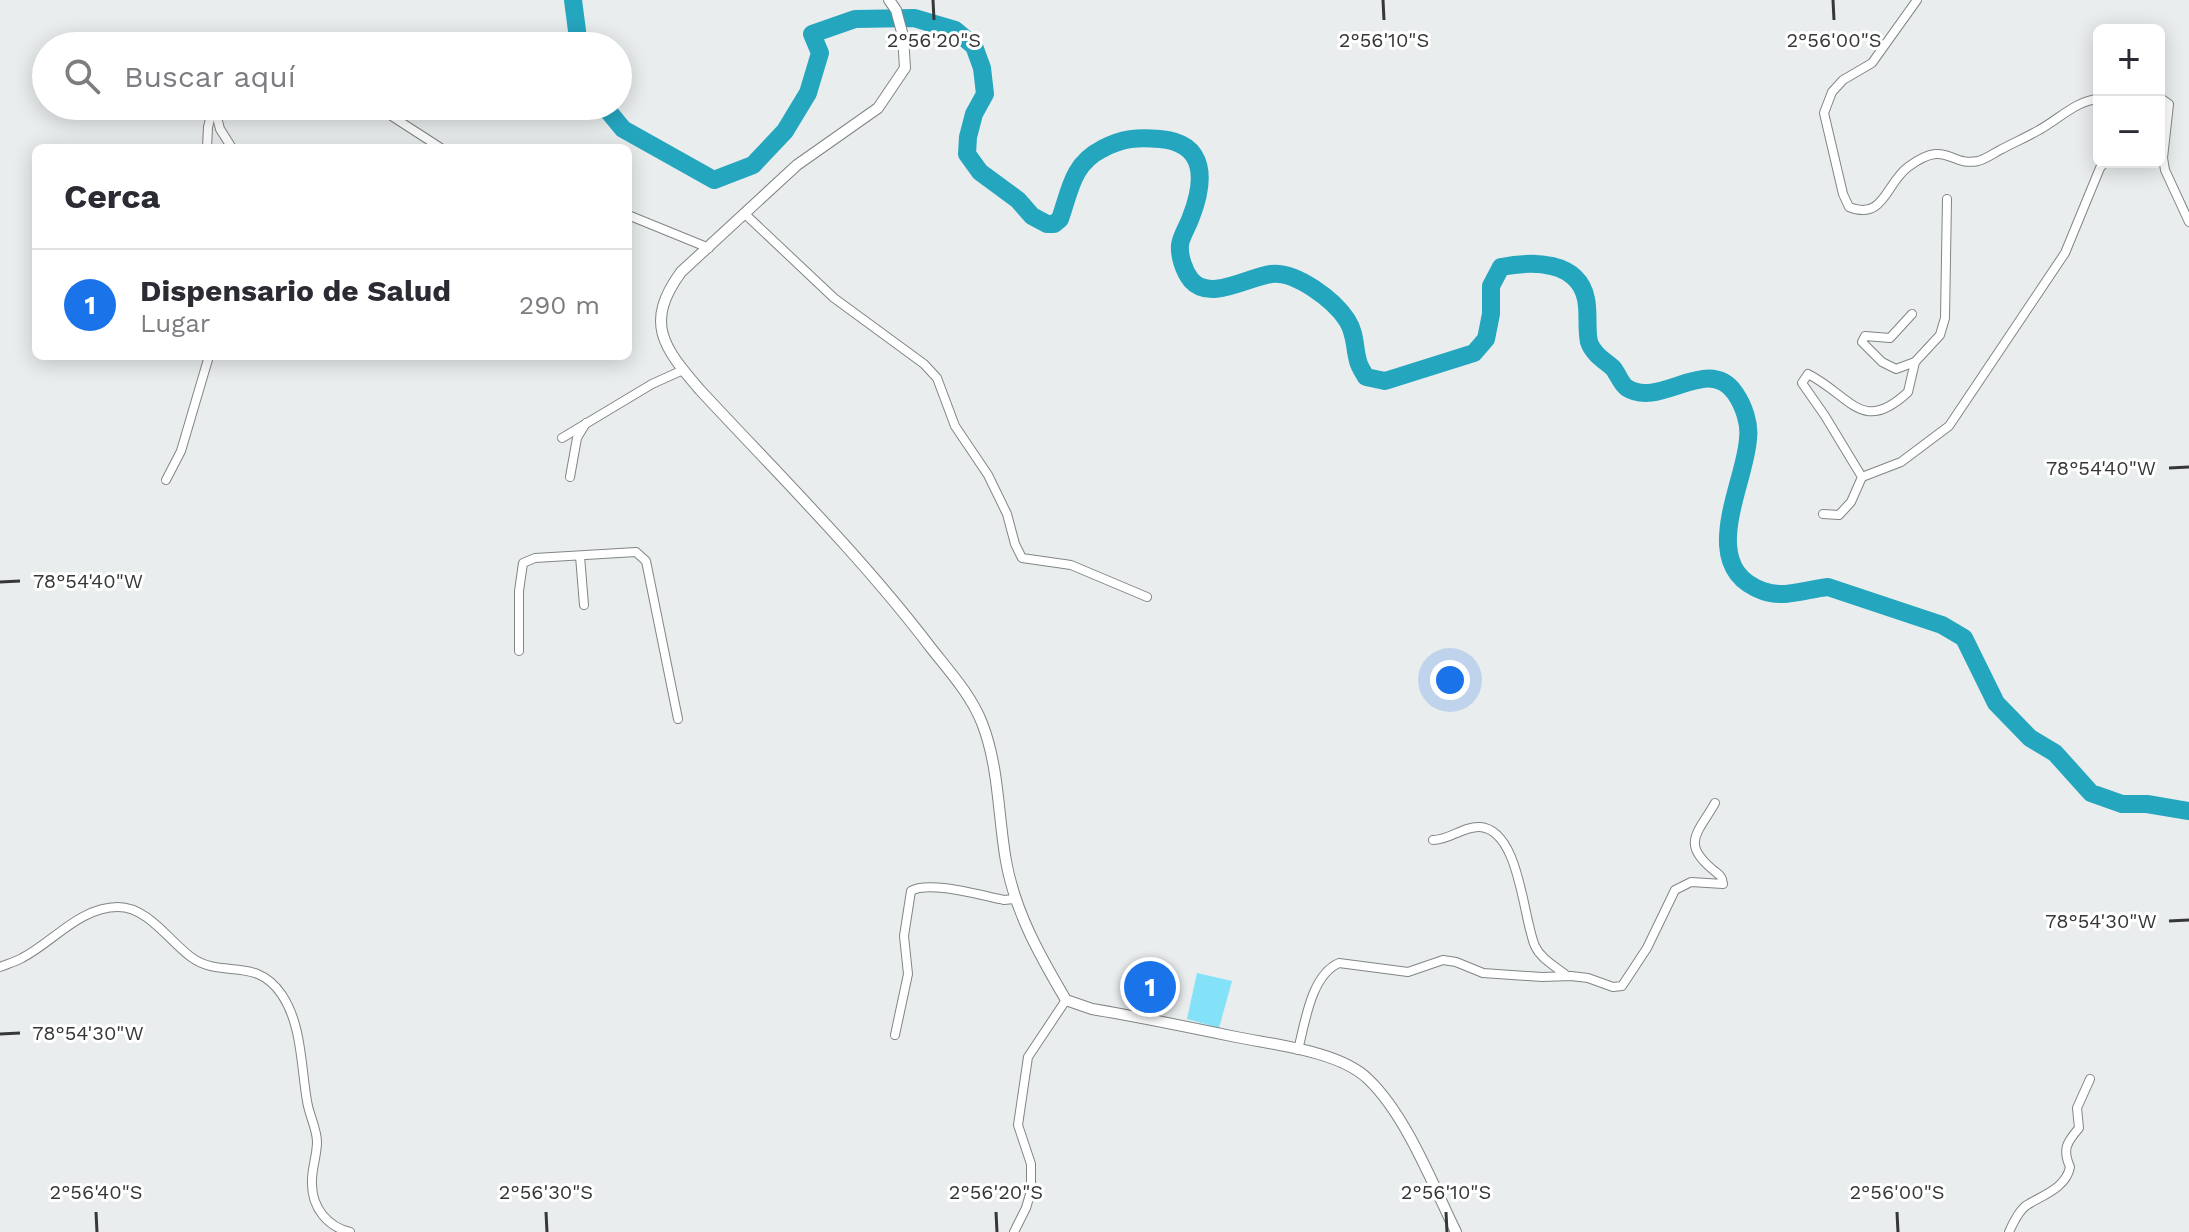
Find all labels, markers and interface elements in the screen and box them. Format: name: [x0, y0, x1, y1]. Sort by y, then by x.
map controls: [2093, 24, 2165, 168]
button: +: [2093, 24, 2165, 96]
text: 2°56'20"S: [887, 28, 981, 52]
text: 2°56'10"S: [1339, 28, 1429, 52]
text: 2°56'00"S: [1786, 28, 1882, 52]
search box: [32, 32, 632, 120]
icon: search: [60, 54, 104, 98]
text: Buscar aquí: [124, 59, 296, 94]
button: −: [2093, 96, 2165, 168]
text: Cerca: [64, 176, 160, 216]
text: Dispensario de Salud: [140, 273, 451, 308]
text: 1: [84, 290, 96, 320]
text: 290 m: [519, 290, 600, 320]
text: Lugar: [140, 308, 210, 338]
text: 78°54'40"W: [2046, 456, 2156, 480]
text: 78°54'40"W: [33, 569, 143, 593]
your location: [1430, 660, 1470, 700]
text: 78°54'30"W: [2045, 909, 2157, 933]
pin: 1: [1124, 957, 1176, 1017]
text: 78°54'30"W: [32, 1021, 144, 1045]
text: 2°56'40"S: [49, 1180, 143, 1204]
text: 2°56'30"S: [499, 1180, 593, 1204]
text: 2°56'20"S: [949, 1180, 1043, 1204]
text: 2°56'10"S: [1401, 1180, 1491, 1204]
text: 2°56'00"S: [1849, 1180, 1945, 1204]

